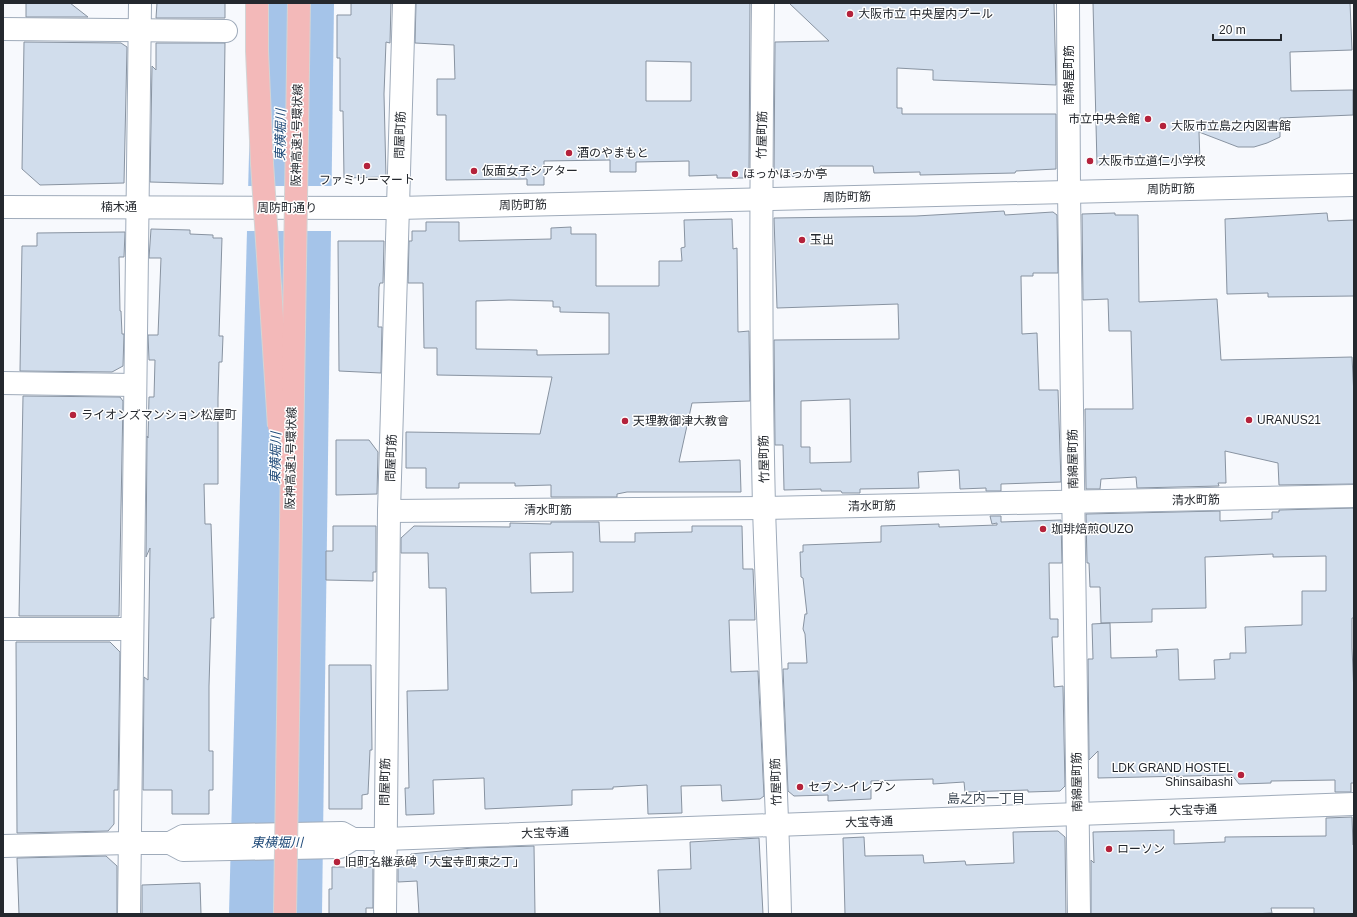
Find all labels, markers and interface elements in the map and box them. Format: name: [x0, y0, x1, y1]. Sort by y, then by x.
place label: 大阪市立 中央屋内プール: [858, 7, 993, 21]
marker: 大阪市立 中央屋内プール: [845, 9, 855, 19]
scale bar: [1213, 16, 1281, 42]
text: 20 m: [1219, 23, 1246, 37]
street label: 南綿屋町筋: [1062, 45, 1076, 105]
street label: 阪神高速1号環状線: [289, 84, 305, 186]
water label: 東横堀川: [273, 107, 288, 161]
street label: 問屋町筋: [392, 111, 408, 159]
street label: 竹屋町筋: [755, 111, 769, 159]
place label: 市立中央会館: [1068, 112, 1140, 126]
marker: 市立中央会館: [1143, 114, 1153, 124]
place label: 大阪市立島之内図書館: [1171, 119, 1291, 133]
marker: 大阪市立島之内図書館: [1158, 121, 1168, 131]
place label: 酒のやまもと: [577, 146, 649, 160]
marker: 酒のやまもと: [564, 148, 574, 158]
place label: 大阪市立道仁小学校: [1098, 154, 1206, 168]
marker: 大阪市立道仁小学校: [1085, 156, 1095, 166]
marker: ファミリーマート: [362, 161, 372, 171]
place label: 仮面女子シアター: [482, 164, 578, 178]
marker: 仮面女子シアター: [469, 166, 479, 176]
place label: ほっかほっか亭: [743, 167, 827, 181]
marker: ほっかほっか亭: [730, 169, 740, 179]
place label: ファミリーマート: [319, 173, 415, 187]
street label: 周防町筋: [1147, 182, 1195, 196]
street label: 周防町筋: [823, 190, 871, 204]
street label: 周防町筋: [499, 198, 547, 212]
street label: 楠木通: [101, 200, 137, 214]
street label: 周防町通り: [257, 201, 317, 215]
place label: 玉出: [810, 233, 834, 247]
marker: 玉出: [797, 235, 807, 245]
street label: 阪神高速1号環状線: [283, 407, 299, 509]
place label: ライオンズマンション松屋町: [81, 408, 237, 422]
marker: ライオンズマンション松屋町: [68, 410, 78, 420]
place label: URANUS21: [1257, 413, 1321, 427]
place label: 天理教御津大教會: [633, 414, 729, 428]
marker: URANUS21: [1244, 415, 1254, 425]
marker: 天理教御津大教會: [620, 416, 630, 426]
street label: 南綿屋町筋: [1065, 429, 1081, 489]
water label: 東横堀川: [268, 430, 283, 484]
street label: 問屋町筋: [383, 434, 399, 482]
street label: 竹屋町筋: [757, 435, 771, 483]
street label: 清水町筋: [1172, 493, 1220, 507]
street label: 清水町筋: [848, 499, 896, 513]
street label: 清水町筋: [524, 503, 572, 517]
place label: 珈琲焙煎OUZO: [1051, 522, 1134, 536]
marker: 珈琲焙煎OUZO: [1038, 524, 1048, 534]
street label: 南綿屋町筋: [1069, 752, 1085, 812]
street label: 問屋町筋: [378, 758, 392, 806]
street label: 竹屋町筋: [768, 758, 784, 806]
place label: LDK GRAND HOSTEL Shinsaibashi: [1112, 761, 1233, 789]
marker: LDK GRAND HOSTEL Shinsaibashi: [1236, 770, 1246, 780]
place label: セブン-イレブン: [808, 780, 896, 794]
marker: セブン-イレブン: [795, 782, 805, 792]
district label: 島之内一丁目: [947, 791, 1025, 806]
street label: 大宝寺通: [1169, 802, 1217, 818]
street label: 大宝寺通: [845, 814, 893, 830]
street label: 大宝寺通: [521, 825, 569, 841]
water label: 東横堀川: [251, 835, 305, 850]
place label: ローソン: [1117, 842, 1165, 856]
marker: ローソン: [1104, 844, 1114, 854]
place label: 旧町名継承碑「大宝寺町東之丁」: [345, 855, 525, 869]
marker: 旧町名継承碑「大宝寺町東之丁」: [332, 857, 342, 867]

